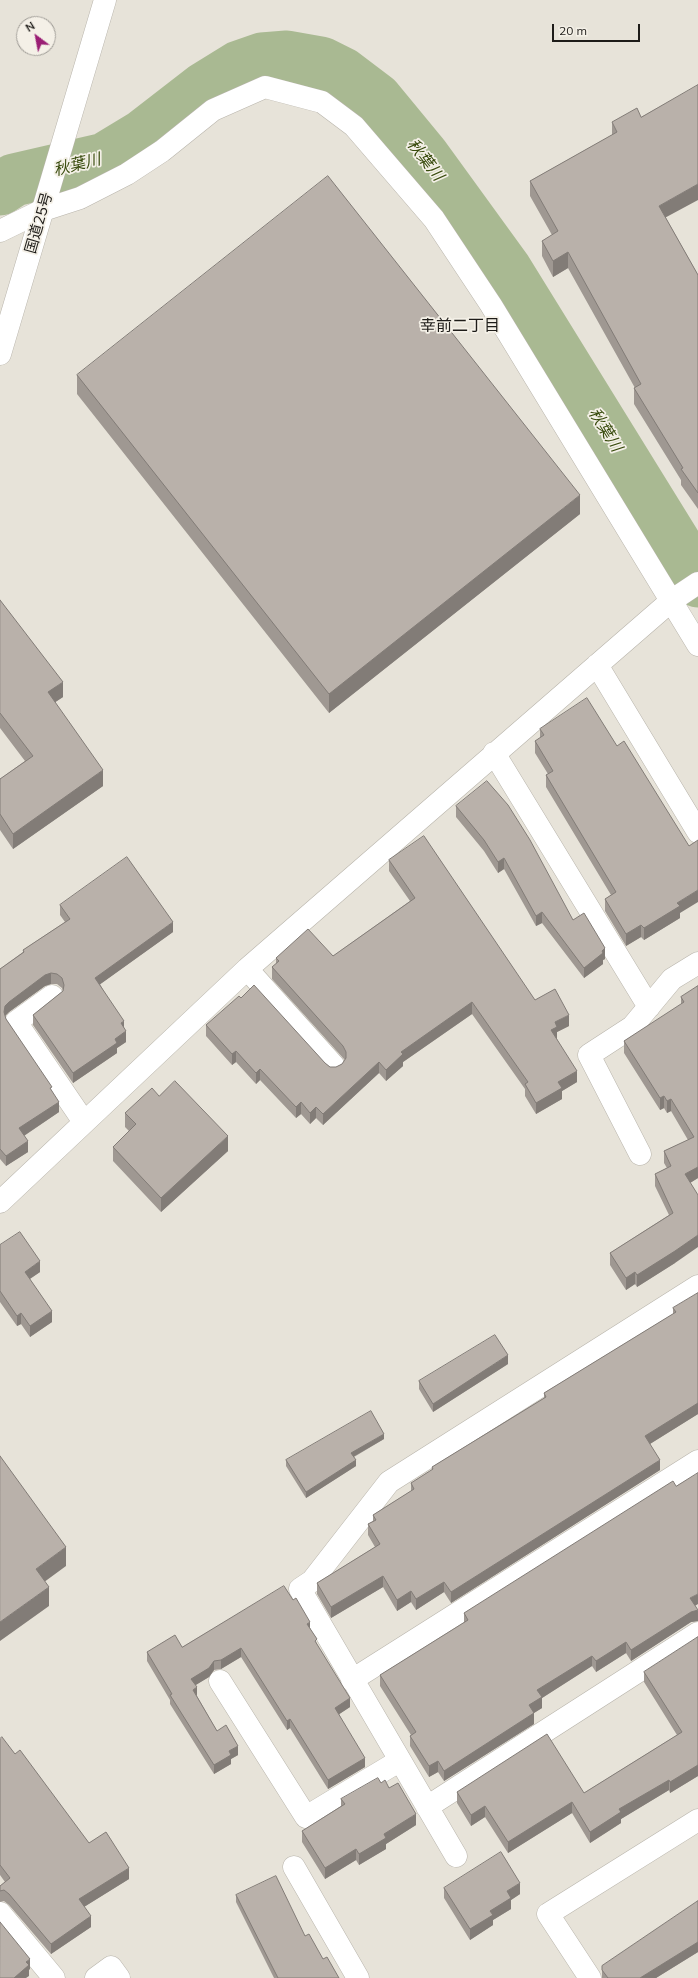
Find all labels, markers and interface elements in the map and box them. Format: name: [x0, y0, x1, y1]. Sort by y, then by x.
north arrow: [16, 16, 56, 56]
scale bar: [554, 16, 642, 42]
text: N: [23, 19, 37, 35]
text: 20 m: [559, 23, 587, 38]
water label: 秋葉川: [403, 135, 447, 185]
water label: 秋葉川: [51, 150, 103, 180]
street label: 国道25号: [22, 190, 56, 256]
district label: 幸前二丁目: [420, 316, 500, 336]
water label: 秋葉川: [584, 405, 626, 455]

